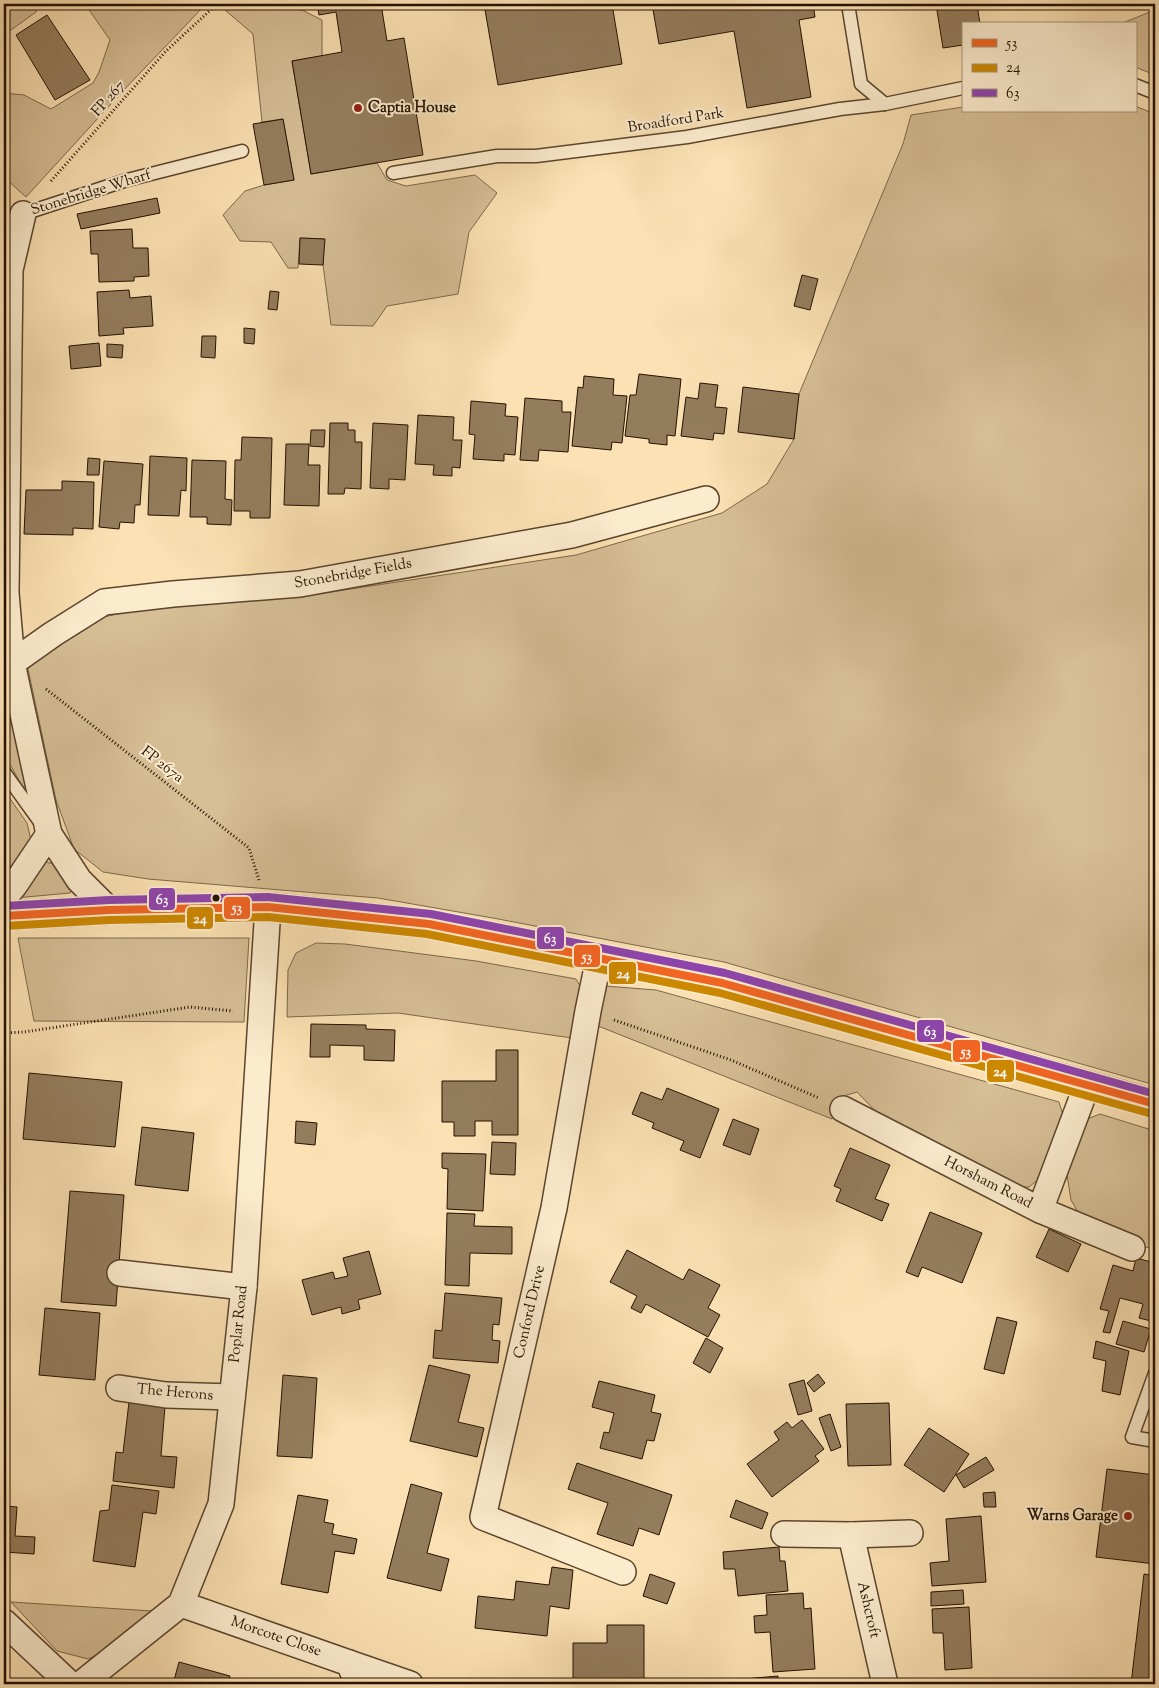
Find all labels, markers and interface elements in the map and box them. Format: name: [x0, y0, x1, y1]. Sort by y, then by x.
legend: [962, 22, 1136, 112]
text: 53: [1005, 34, 1017, 55]
text: 24: [1006, 58, 1021, 79]
street label: FP 267: [87, 76, 131, 122]
text: 63: [1006, 84, 1020, 105]
place label: Captia House: [368, 98, 456, 119]
marker: Captia House: [352, 102, 364, 114]
street label: Broadford Park: [626, 103, 726, 139]
street label: Stonebridge Wharf: [28, 165, 154, 221]
street label: Stonebridge Fields: [292, 553, 414, 595]
street label: FP 267a: [136, 742, 188, 788]
line badge: 63: [148, 887, 176, 911]
text: 63: [156, 891, 169, 911]
unlabelled marker: [211, 893, 221, 903]
line badge: 53: [223, 896, 251, 920]
text: 53: [231, 899, 243, 919]
line badge: 24: [186, 906, 214, 930]
text: 24: [193, 910, 207, 930]
line badge: 63: [536, 926, 565, 950]
text: 63: [544, 930, 557, 950]
line badge: 53: [573, 944, 601, 968]
text: 53: [581, 948, 593, 968]
line badge: 24: [608, 961, 637, 985]
text: 24: [616, 965, 630, 985]
line badge: 63: [916, 1019, 945, 1043]
text: 63: [924, 1023, 937, 1043]
line badge: 53: [952, 1039, 981, 1063]
text: 53: [960, 1043, 972, 1063]
line badge: 24: [986, 1059, 1015, 1083]
text: 24: [993, 1063, 1007, 1083]
street label: Horsham Road: [940, 1152, 1036, 1215]
street label: Conford Drive: [509, 1263, 551, 1361]
street label: Poplar Road: [225, 1284, 254, 1364]
street label: The Herons: [136, 1379, 214, 1407]
place label: Warns Garage: [1026, 1506, 1118, 1527]
marker: Warns Garage: [1122, 1510, 1134, 1522]
street label: Ashcroft: [851, 1580, 885, 1640]
street label: Morcote Close: [228, 1612, 324, 1662]

